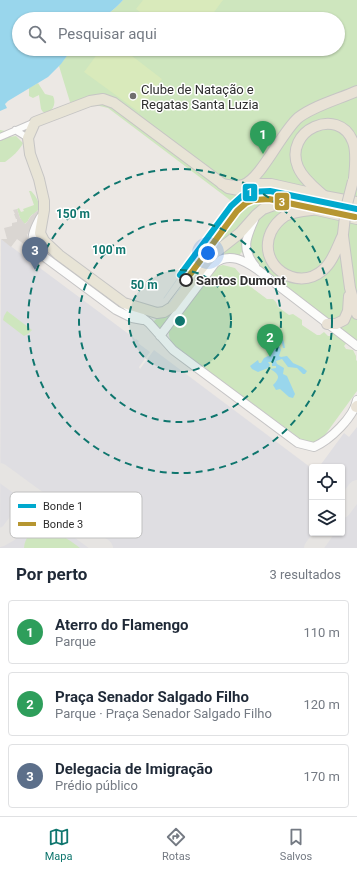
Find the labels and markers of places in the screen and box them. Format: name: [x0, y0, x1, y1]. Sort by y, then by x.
place label: Clube de Natação e Regatas Santa Luzia: [141, 82, 259, 112]
marker: Clube de Natação e Regatas Santa Luzia: [128, 91, 138, 101]
pin: 1: [250, 121, 276, 154]
pin: 3: [22, 237, 48, 270]
marker: Santos Dumont: [179, 273, 193, 287]
place label: Santos Dumont: [196, 273, 286, 288]
centre of rings: [173, 314, 187, 328]
pin: 2: [257, 324, 283, 357]

